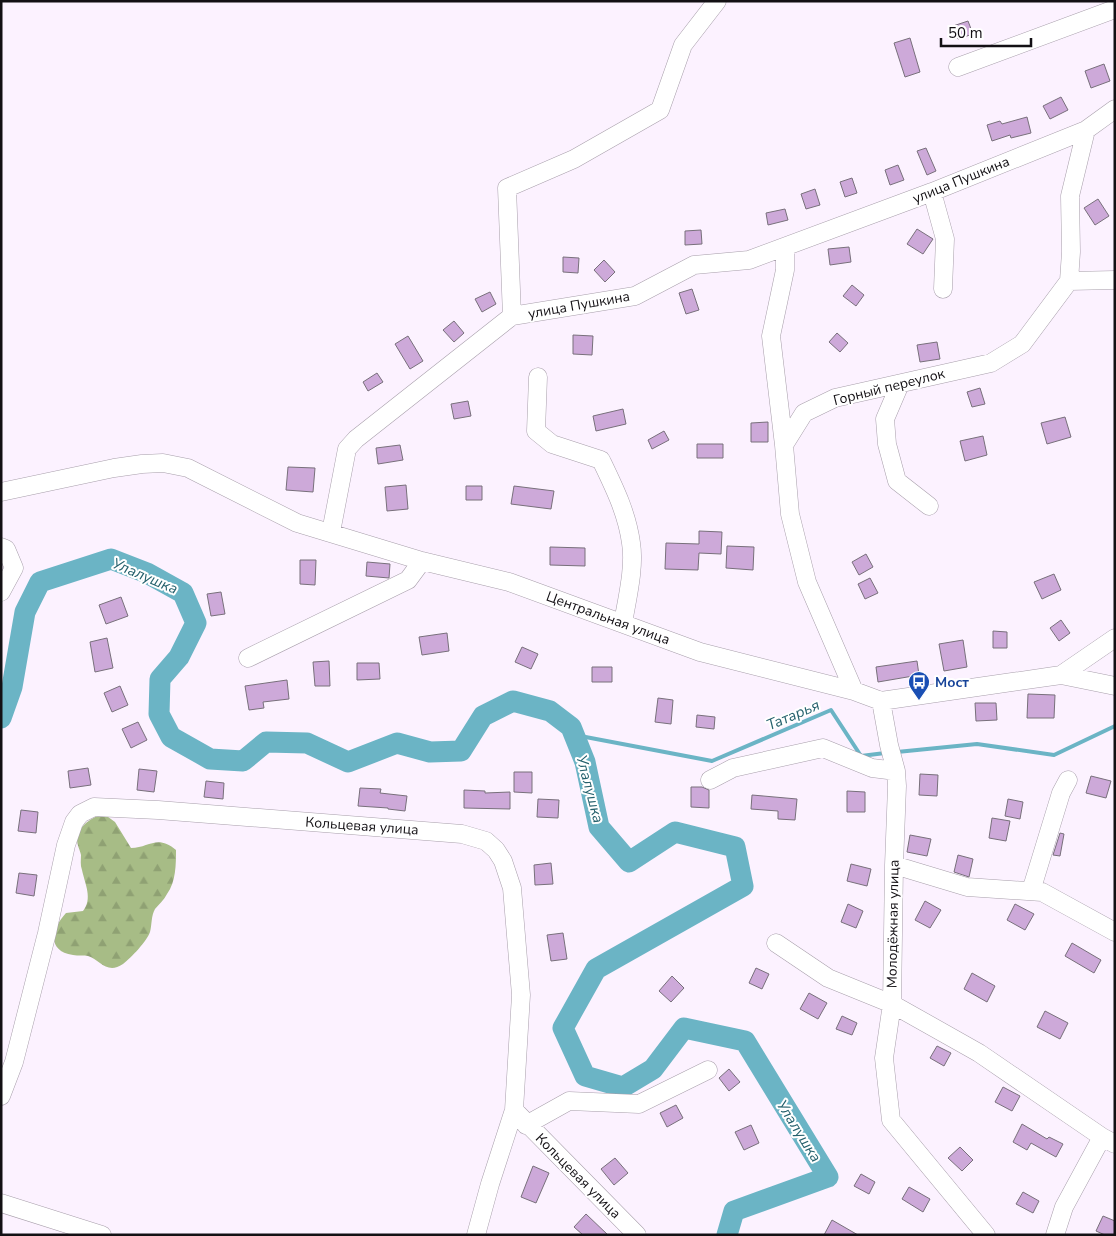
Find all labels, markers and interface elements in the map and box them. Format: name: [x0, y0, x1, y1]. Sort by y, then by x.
scale bar: [941, 15, 1031, 47]
text: 50 m: [948, 23, 983, 43]
street label: улица Пушкина: [910, 152, 1012, 208]
street label: улица Пушкина: [527, 287, 631, 323]
street label: Горный переулок: [831, 364, 947, 410]
water label: Улалушка: [109, 553, 181, 599]
street label: Центральная улица: [543, 587, 673, 649]
bus stop icon: Мост: [907, 670, 931, 701]
place label: Мост: [935, 673, 969, 692]
water label: Татарья: [763, 695, 823, 735]
water label: Улалушка: [571, 753, 609, 825]
street label: Кольцевая улица: [305, 813, 419, 839]
street label: Молодёжная улица: [882, 860, 904, 988]
water label: Улалушка: [772, 1096, 826, 1166]
street label: Кольцевая улица: [531, 1129, 625, 1223]

